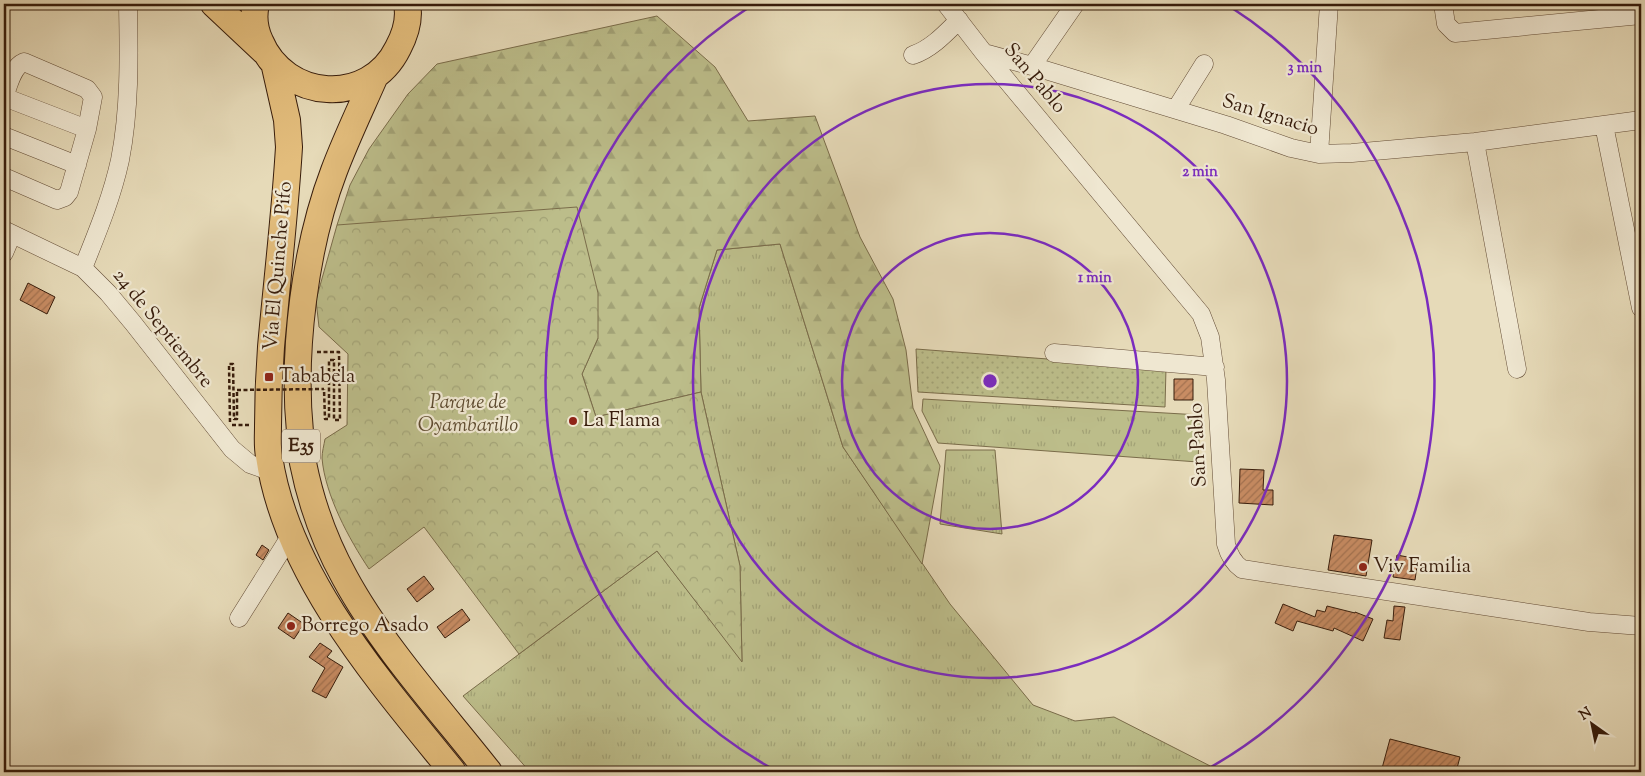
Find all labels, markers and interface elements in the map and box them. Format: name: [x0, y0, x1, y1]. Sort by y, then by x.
street label: San Pablo: [996, 37, 1072, 121]
text: 3 min: [1288, 58, 1323, 79]
street label: San Ignacio: [1218, 88, 1322, 144]
text: 2 min: [1182, 162, 1218, 183]
street label: Via El Quinche Pifo: [257, 180, 301, 352]
street label: 24 de Septiembre: [105, 263, 219, 395]
text: 1 min: [1078, 268, 1112, 289]
place label: Tababela: [279, 363, 355, 392]
marker: Tababela: [263, 371, 275, 383]
centre of rings: [981, 372, 999, 390]
park label: Parque de Oyambarillo: [418, 389, 518, 441]
street label: San Pablo: [1182, 402, 1216, 488]
place label: La Flama: [583, 407, 660, 436]
marker: La Flama: [567, 415, 579, 427]
road number: E35: [282, 430, 320, 462]
place label: Viv Familia: [1373, 553, 1471, 582]
marker: Viv Familia: [1357, 561, 1369, 573]
place label: Borrego Asado: [301, 612, 429, 641]
marker: Borrego Asado: [285, 620, 297, 632]
north arrow: [1568, 698, 1618, 748]
text: N: [1576, 703, 1596, 726]

